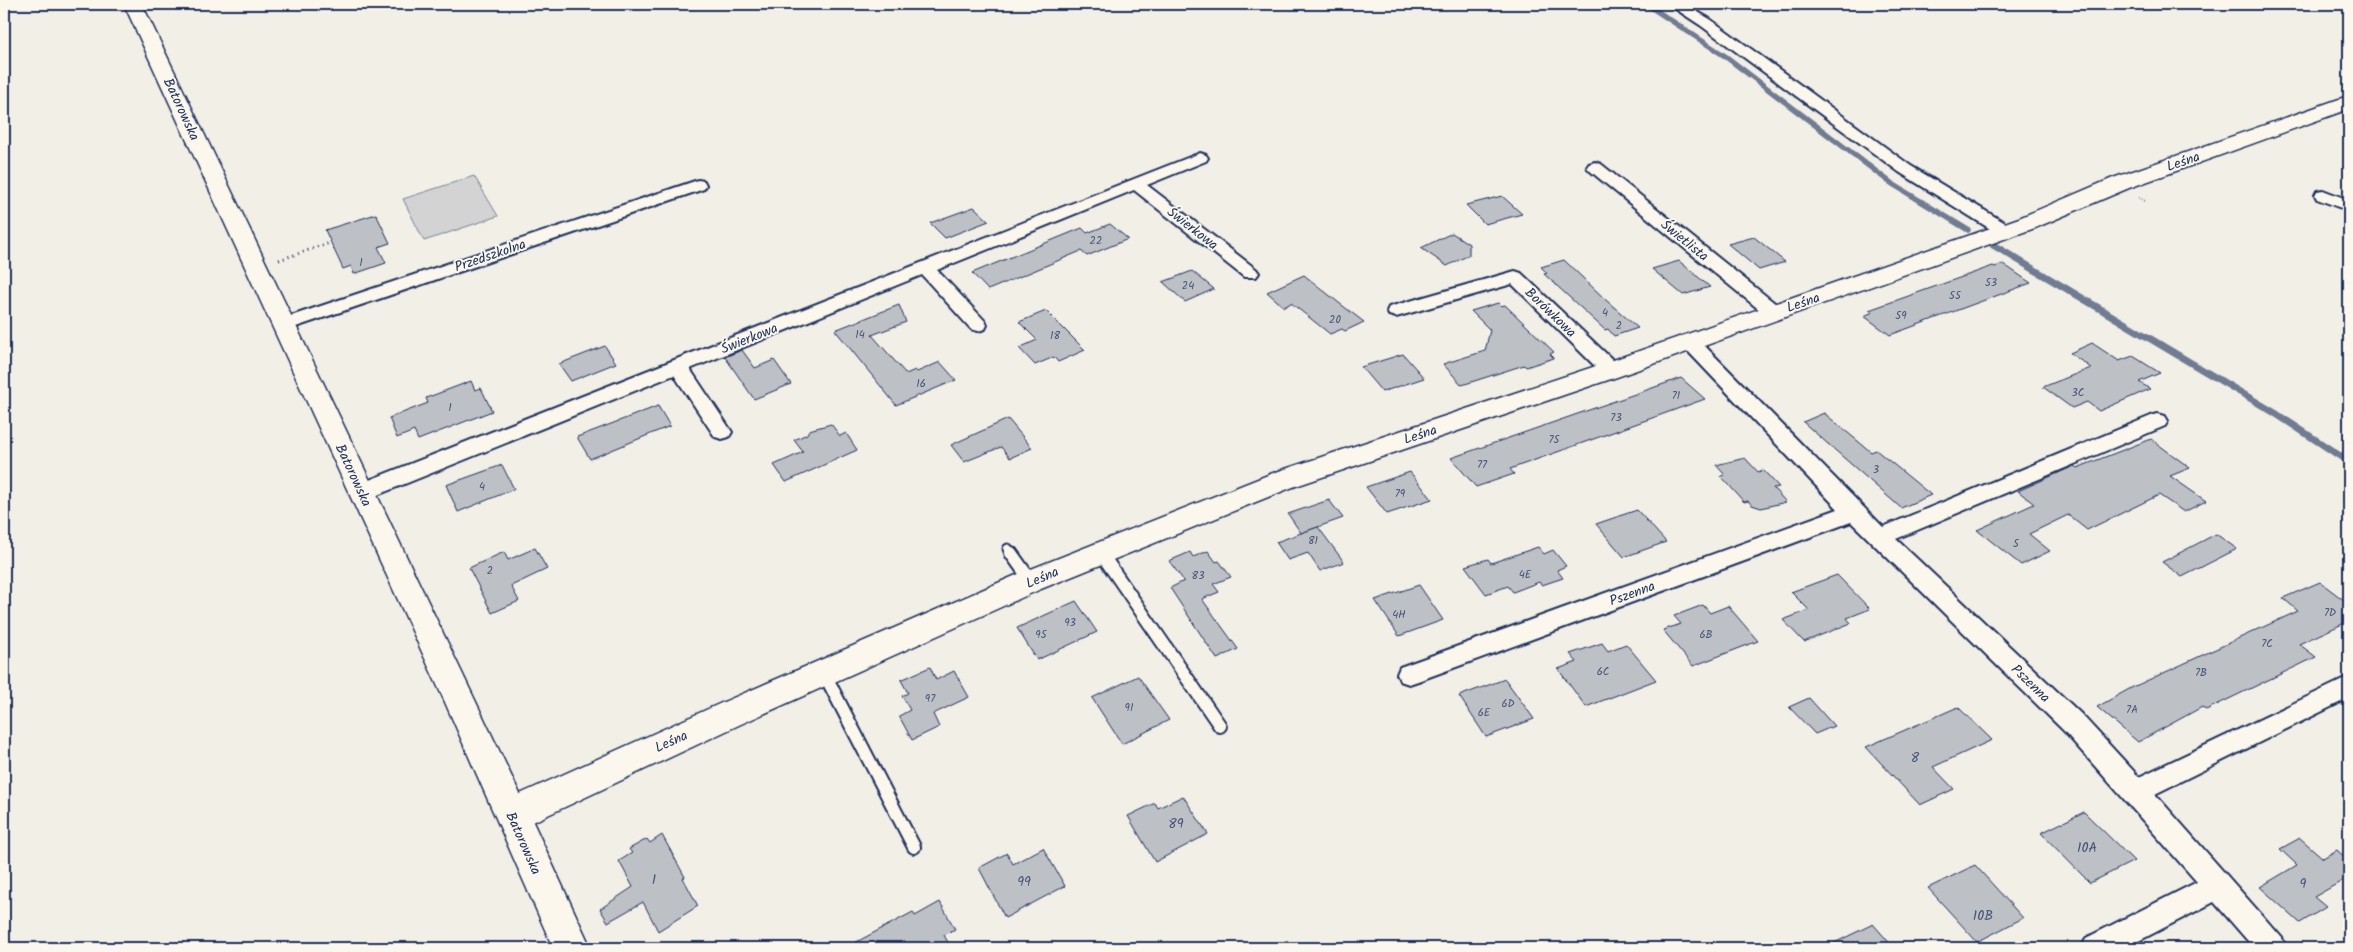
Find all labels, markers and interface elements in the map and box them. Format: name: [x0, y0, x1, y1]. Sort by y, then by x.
street label: Batorowska: [157, 75, 205, 144]
street label: Leśna: [2164, 146, 2203, 178]
street label: Świerkowa: [1162, 202, 1223, 256]
street label: Świetlista: [1655, 214, 1713, 267]
house number: 22: [1090, 232, 1102, 250]
street label: Przedszkolna: [452, 233, 529, 278]
house number: 1: [359, 254, 363, 272]
house number: 53: [1985, 274, 1997, 292]
house number: 24: [1182, 277, 1194, 295]
street label: Borówkowa: [1519, 282, 1581, 343]
street label: Leśna: [1784, 287, 1823, 319]
house number: 55: [1949, 287, 1962, 305]
house number: 4: [1602, 304, 1608, 322]
house number: 59: [1895, 307, 1907, 325]
house number: 20: [1329, 311, 1341, 329]
street label: Świerkowa: [717, 317, 781, 360]
house number: 2: [1616, 317, 1622, 335]
house number: 14: [855, 326, 865, 344]
house number: 18: [1050, 327, 1060, 345]
house number: 16: [916, 375, 926, 393]
house number: 3C: [2072, 384, 2085, 402]
house number: 71: [1672, 387, 1680, 405]
house number: 1: [448, 399, 452, 417]
house number: 73: [1610, 409, 1622, 427]
street label: Leśna: [1401, 419, 1440, 451]
house number: 75: [1549, 431, 1561, 449]
street label: Batorowska: [329, 441, 377, 510]
house number: 77: [1477, 456, 1488, 474]
house number: 3: [1873, 461, 1879, 479]
house number: 4: [479, 478, 485, 496]
house number: 79: [1395, 485, 1406, 503]
house number: 81: [1308, 532, 1318, 550]
house number: 5: [2013, 535, 2020, 553]
street label: Leśna: [1022, 561, 1062, 595]
house number: 2: [487, 562, 493, 580]
house number: 4E: [1519, 566, 1532, 584]
house number: 83: [1192, 567, 1204, 585]
street label: Pszenna: [1606, 575, 1658, 612]
house number: 7D: [2324, 604, 2336, 622]
house number: 4H: [1392, 606, 1406, 624]
house number: 93: [1064, 614, 1076, 632]
house number: 95: [1035, 626, 1048, 644]
house number: 6B: [1699, 626, 1713, 644]
house number: 7C: [2261, 635, 2273, 653]
street label: Pszenna: [2006, 659, 2055, 708]
house number: 6C: [1597, 663, 1610, 681]
house number: 7B: [2195, 664, 2207, 682]
house number: 97: [925, 690, 936, 708]
house number: 6D: [1501, 695, 1515, 713]
house number: 91: [1125, 699, 1133, 717]
house number: 7A: [2126, 701, 2138, 719]
house number: 6E: [1478, 704, 1491, 722]
street label: Leśna: [651, 725, 691, 759]
house number: 8: [1911, 747, 1920, 769]
street label: Batorowska: [499, 808, 547, 878]
house number: 89: [1168, 813, 1184, 835]
house number: 10A: [2077, 837, 2097, 859]
house number: 1: [652, 869, 656, 891]
house number: 99: [1017, 871, 1031, 893]
house number: 9: [2300, 873, 2307, 895]
house number: 10B: [1973, 905, 1993, 927]

